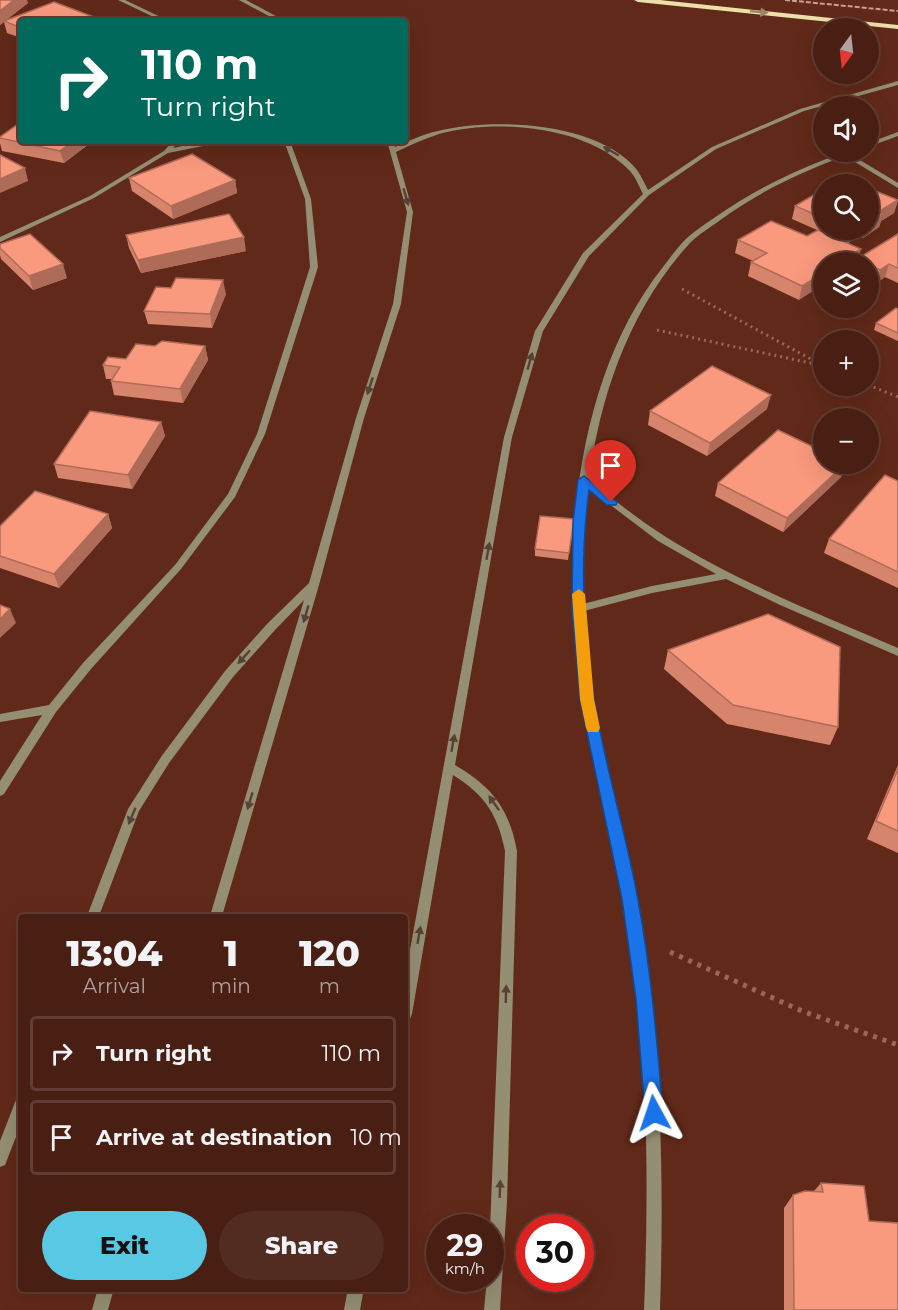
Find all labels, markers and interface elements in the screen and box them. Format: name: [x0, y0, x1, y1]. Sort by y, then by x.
one-way arrow: [750, 8, 769, 17]
north arrow: [813, 18, 879, 84]
map controls: [813, 18, 879, 474]
text: 110 m: [141, 38, 258, 90]
icon: right: [42, 42, 120, 120]
text: Turn right: [141, 90, 276, 123]
button: sound: [813, 96, 879, 162]
one-way arrow: [603, 146, 619, 157]
button: search: [813, 174, 879, 240]
one-way arrow: [402, 188, 411, 206]
button: layers: [813, 252, 879, 318]
button: +: [813, 330, 879, 396]
one-way arrow: [526, 352, 535, 370]
one-way arrow: [365, 377, 375, 395]
button: −: [813, 408, 879, 474]
pin: [585, 440, 636, 502]
icon: arrive: [594, 449, 627, 482]
one-way arrow: [484, 542, 493, 561]
one-way arrow: [301, 605, 310, 623]
one-way arrow: [238, 649, 251, 664]
one-way arrow: [449, 734, 458, 753]
one-way arrow: [245, 792, 254, 810]
one-way arrow: [488, 795, 500, 811]
one-way arrow: [127, 807, 137, 825]
one-way arrow: [415, 926, 424, 945]
text: 13:04: [66, 931, 163, 975]
text: 1: [223, 931, 238, 975]
text: 120: [299, 931, 360, 975]
text: Arrival: [83, 974, 146, 998]
text: min: [211, 974, 251, 998]
text: m: [319, 974, 340, 998]
one-way arrow: [502, 984, 511, 1003]
icon: right: [45, 1037, 78, 1070]
text: Turn right: [96, 1040, 211, 1067]
text: 110 m: [321, 1040, 381, 1067]
position arrow: [622, 1081, 686, 1145]
icon: arrive: [45, 1121, 78, 1154]
text: Arrive at destination: [96, 1124, 332, 1151]
text: 10 m: [350, 1124, 402, 1151]
one-way arrow: [496, 1179, 505, 1198]
button: Exit: [42, 1211, 207, 1280]
button: Share: [219, 1211, 384, 1280]
speed limit sign: 30: [516, 1214, 594, 1292]
text: 29: [447, 1227, 483, 1264]
text: km/h: [445, 1259, 485, 1278]

